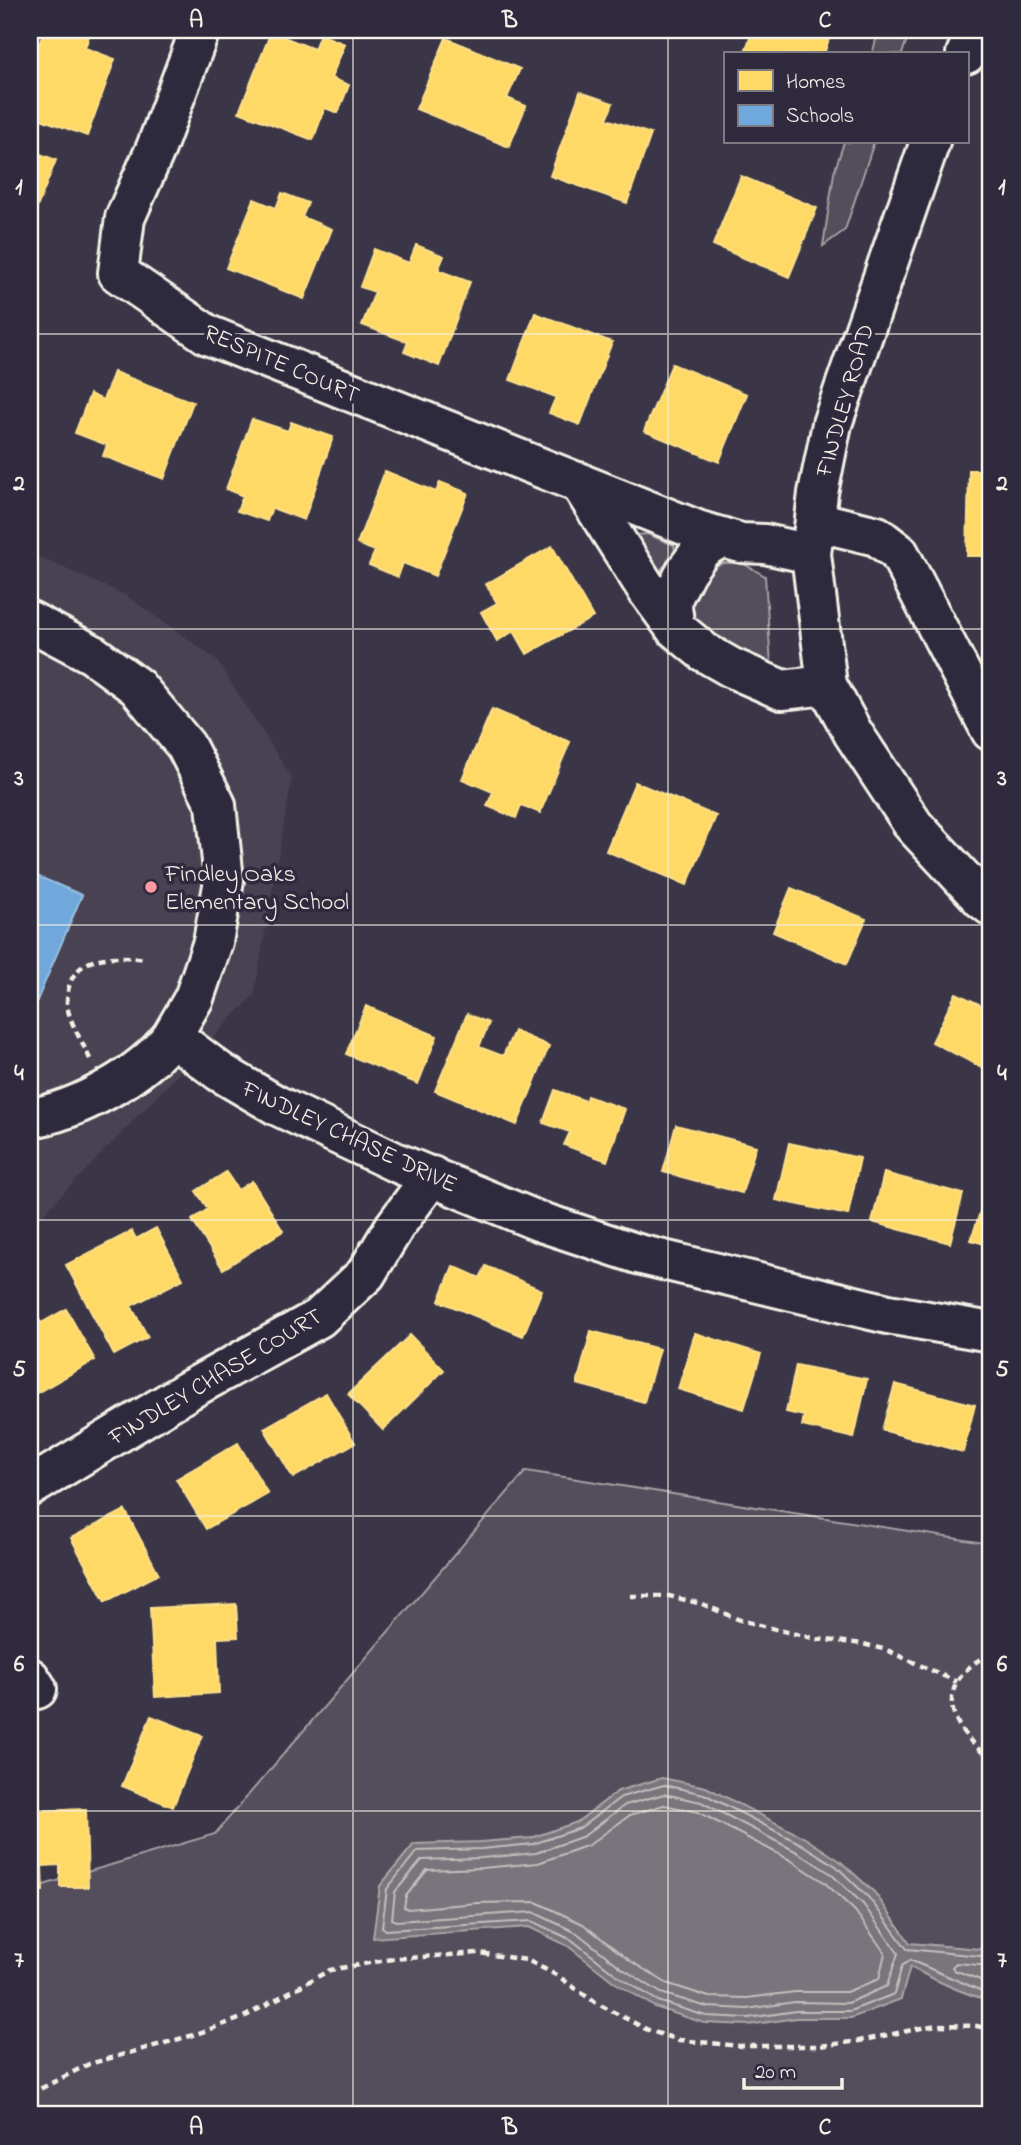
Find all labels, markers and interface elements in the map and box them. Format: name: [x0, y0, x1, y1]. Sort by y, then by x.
text: A: [189, 5, 203, 38]
text: B: [501, 5, 518, 38]
text: C: [819, 5, 832, 38]
legend: [724, 52, 968, 144]
text: Homes: [786, 68, 846, 98]
text: Schools: [786, 102, 854, 132]
text: 1: [15, 172, 23, 205]
text: 1: [998, 172, 1006, 205]
street label: RESPITE COURT: [198, 317, 364, 414]
street label: FINDLEY ROAD: [808, 320, 885, 482]
text: 2: [12, 468, 25, 501]
text: 2: [995, 468, 1008, 501]
text: 3: [13, 763, 24, 796]
text: 3: [996, 763, 1007, 796]
place label: Findley Oaks Elementary School: [164, 858, 349, 922]
marker: Findley Oaks Elementary School: [143, 879, 159, 895]
text: 4: [14, 1058, 24, 1091]
text: 4: [997, 1058, 1007, 1091]
street label: FINDLEY CHASE DRIVE: [235, 1072, 462, 1204]
street label: FINDLEY CHASE COURT: [102, 1300, 330, 1456]
text: 5: [12, 1354, 26, 1387]
text: 5: [995, 1354, 1009, 1387]
text: 6: [14, 1649, 25, 1682]
text: 6: [997, 1649, 1008, 1682]
text: 7: [14, 1945, 24, 1978]
text: 7: [997, 1945, 1007, 1978]
scale bar: [744, 2047, 842, 2091]
text: 20 m: [755, 2058, 796, 2088]
text: A: [189, 2112, 203, 2145]
text: B: [501, 2112, 518, 2145]
text: C: [819, 2112, 832, 2145]

